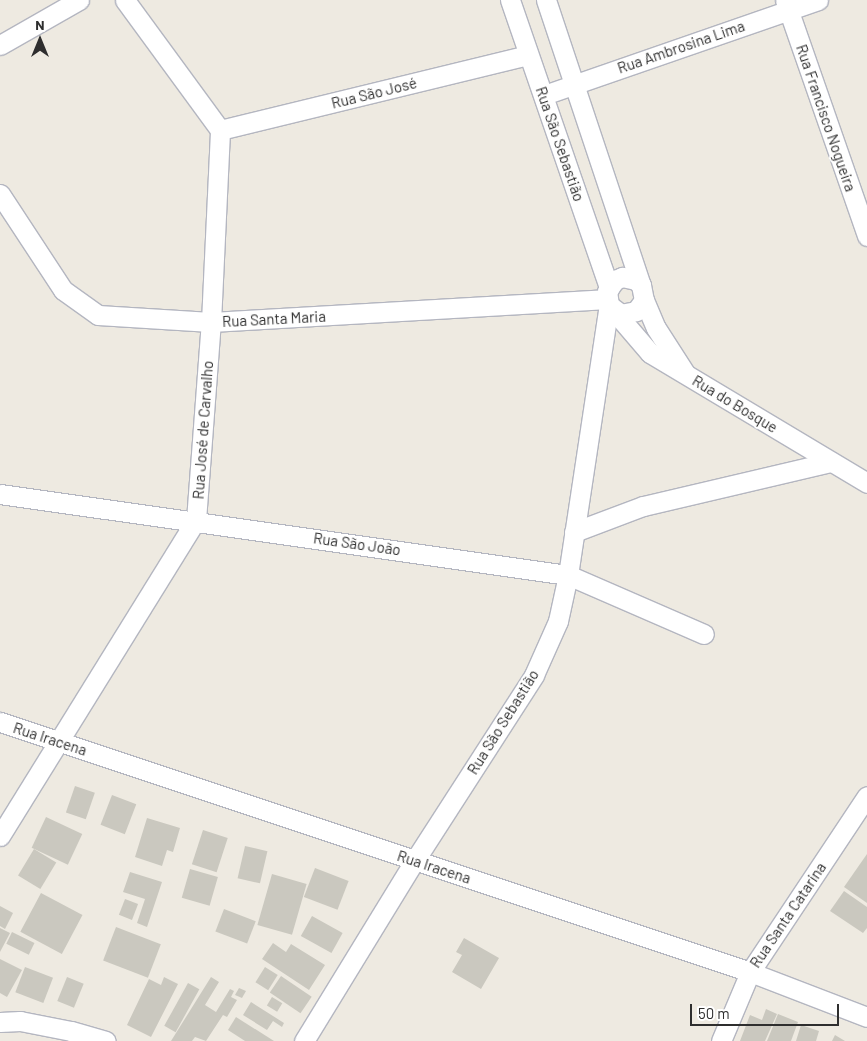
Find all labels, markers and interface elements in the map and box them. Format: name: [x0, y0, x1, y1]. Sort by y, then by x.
north arrow: [15, 15, 65, 65]
text: N: [35, 16, 45, 33]
street label: Rua Ambrosina Lima: [615, 17, 747, 77]
street label: Rua Francisco Nogueira: [792, 42, 860, 194]
street label: Rua São José: [329, 74, 419, 112]
street label: Rua São Sebastião: [532, 84, 588, 204]
street label: Rua Santa Maria: [222, 307, 326, 331]
street label: Rua José de Carvalho: [189, 360, 217, 500]
street label: Rua do Bosque: [689, 371, 781, 437]
street label: Rua São João: [312, 529, 402, 559]
street label: Rua São Sebastião: [464, 666, 542, 778]
street label: Rua Iracena: [11, 719, 89, 759]
street label: Rua Iracena: [395, 847, 473, 887]
street label: Rua Santa Catarina: [746, 859, 830, 971]
scale bar: [692, 994, 841, 1026]
text: 50 m: [698, 1004, 730, 1022]

